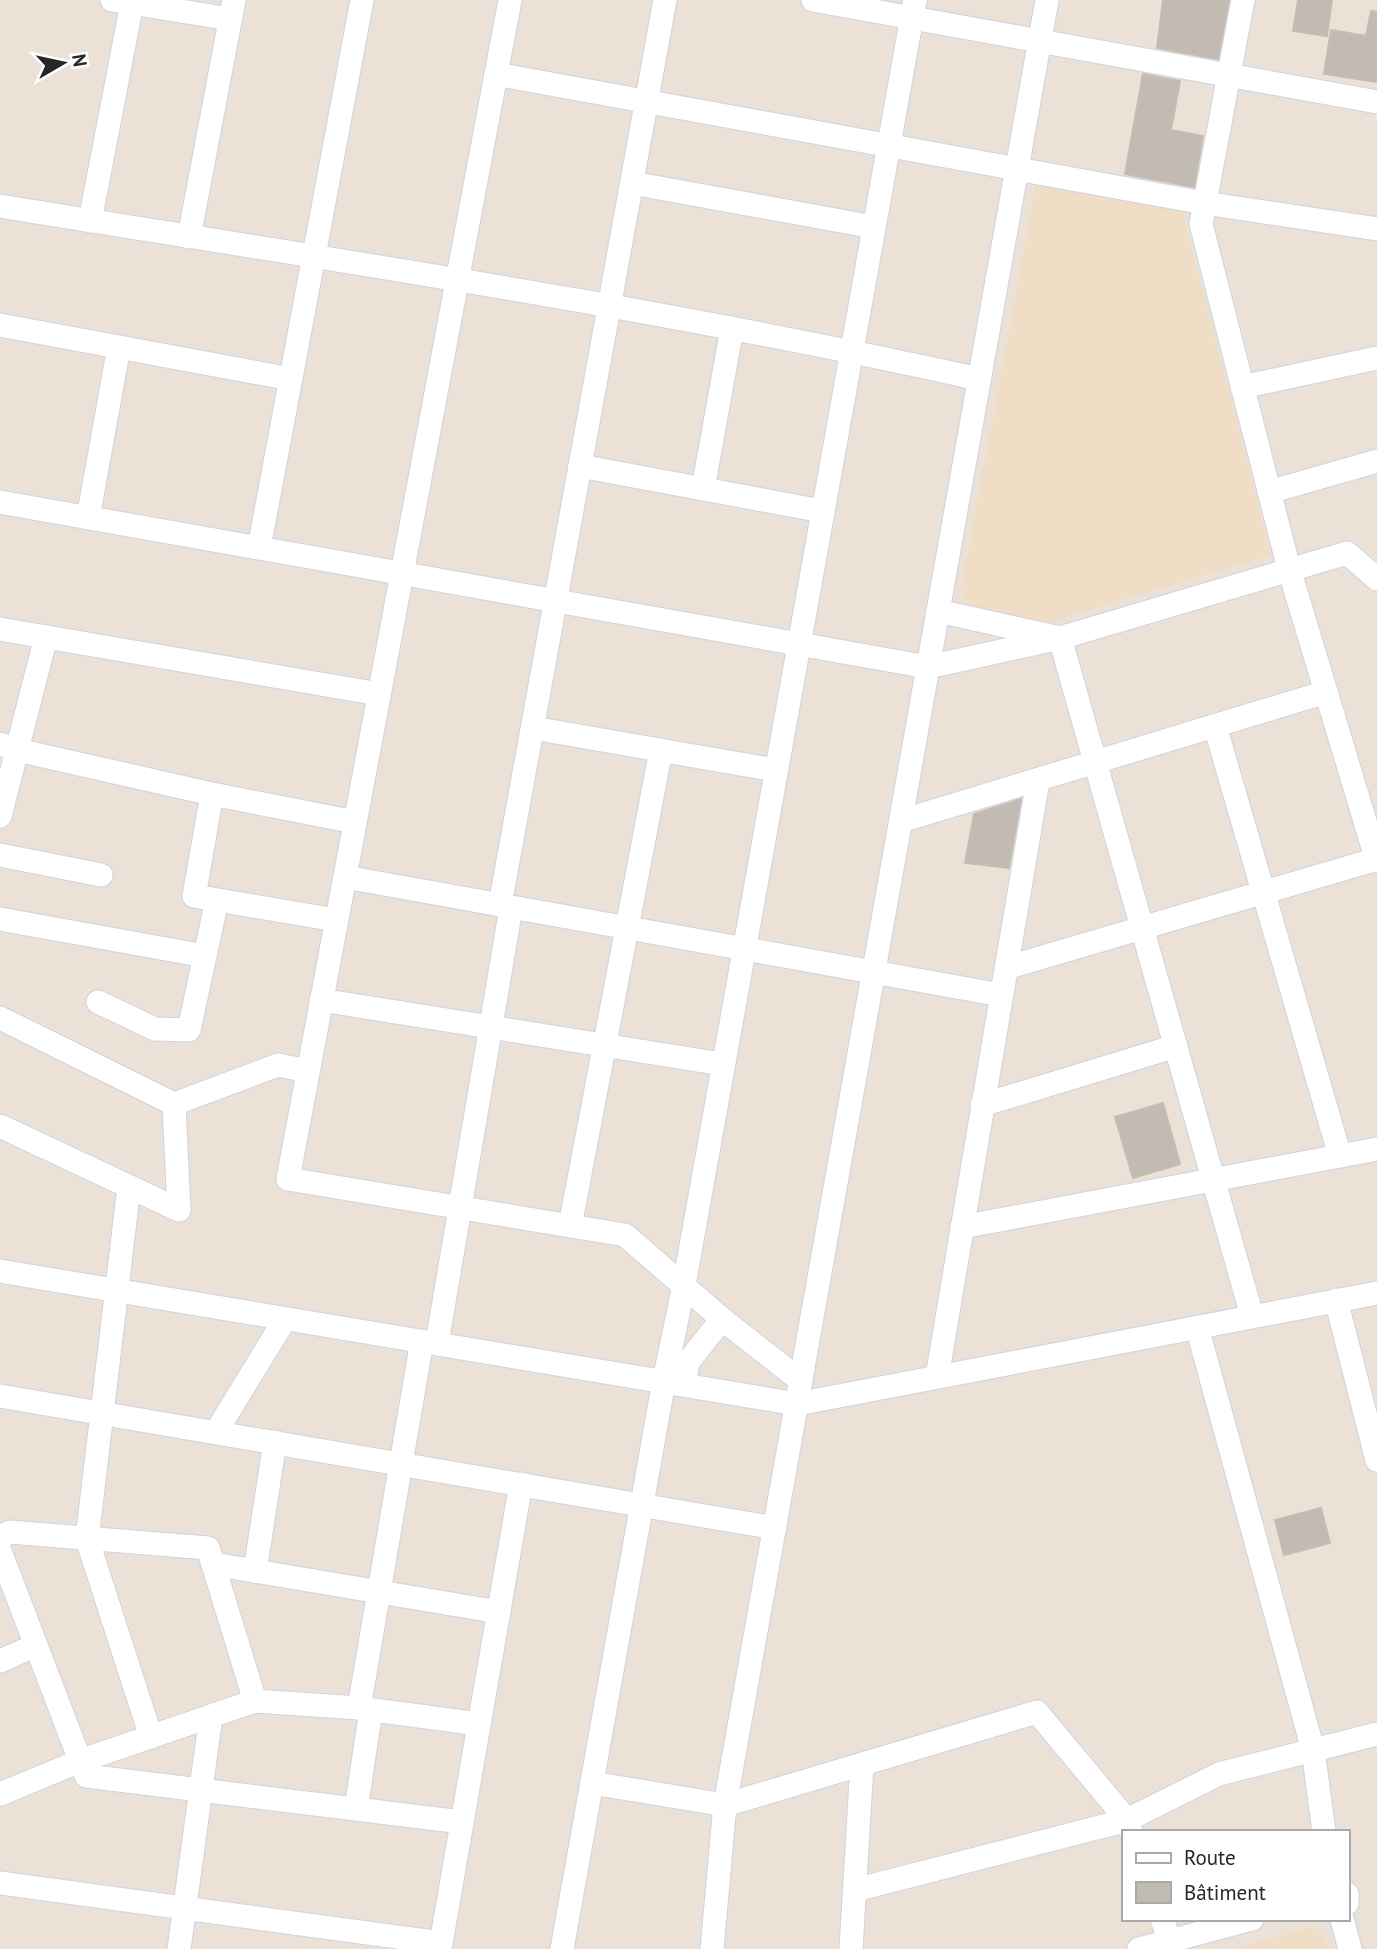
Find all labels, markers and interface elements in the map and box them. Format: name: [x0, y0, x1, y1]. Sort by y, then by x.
north arrow: [28, 28, 98, 98]
text: N: [67, 52, 93, 68]
legend: [1122, 1830, 1349, 1921]
text: Route: [1184, 1844, 1236, 1871]
text: Bâtiment: [1184, 1879, 1266, 1906]

